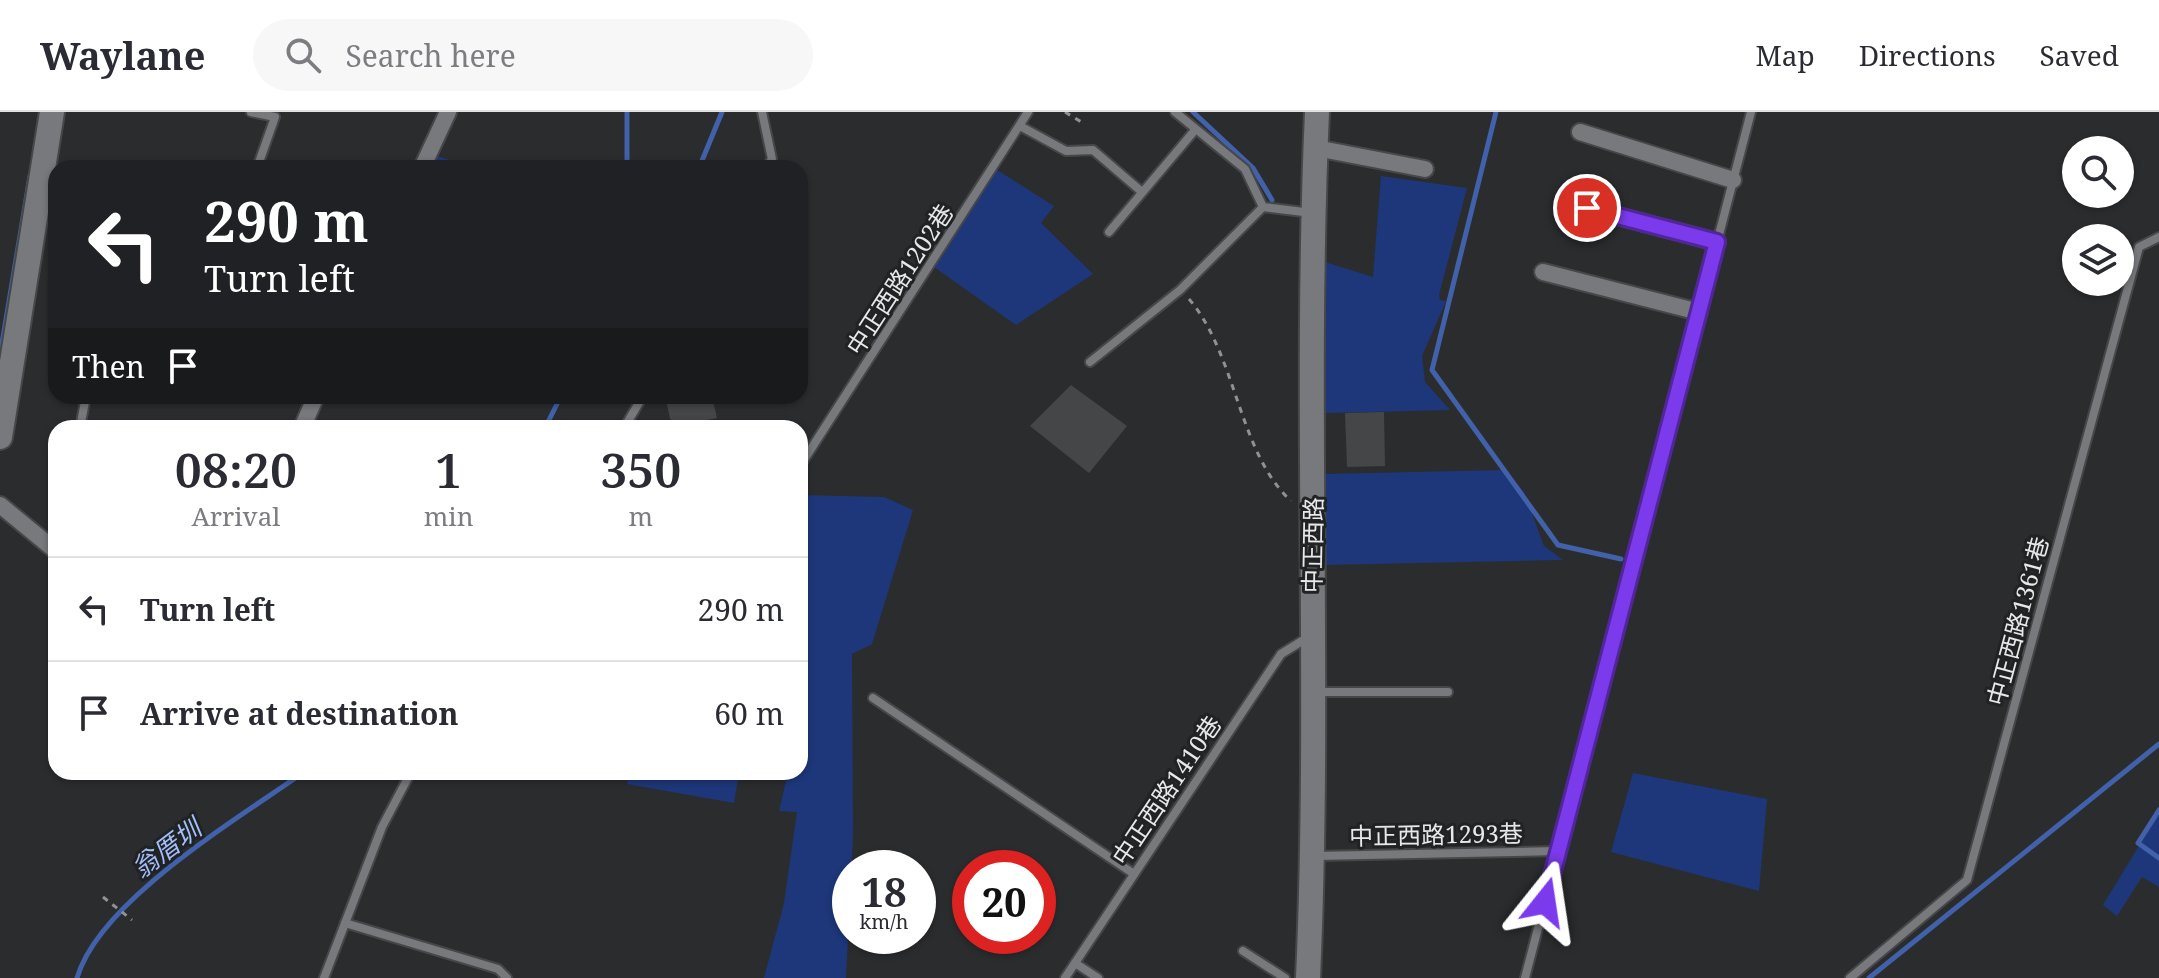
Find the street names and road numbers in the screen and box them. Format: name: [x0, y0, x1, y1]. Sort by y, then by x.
street label: 中正西路1202巷: [838, 197, 960, 361]
street label: 中正西路: [1295, 497, 1329, 593]
street label: 中正西路1361巷: [1979, 533, 2055, 709]
street label: 中正西路1410巷: [1104, 709, 1228, 871]
street label: 中正西路1293巷: [1349, 816, 1523, 852]

